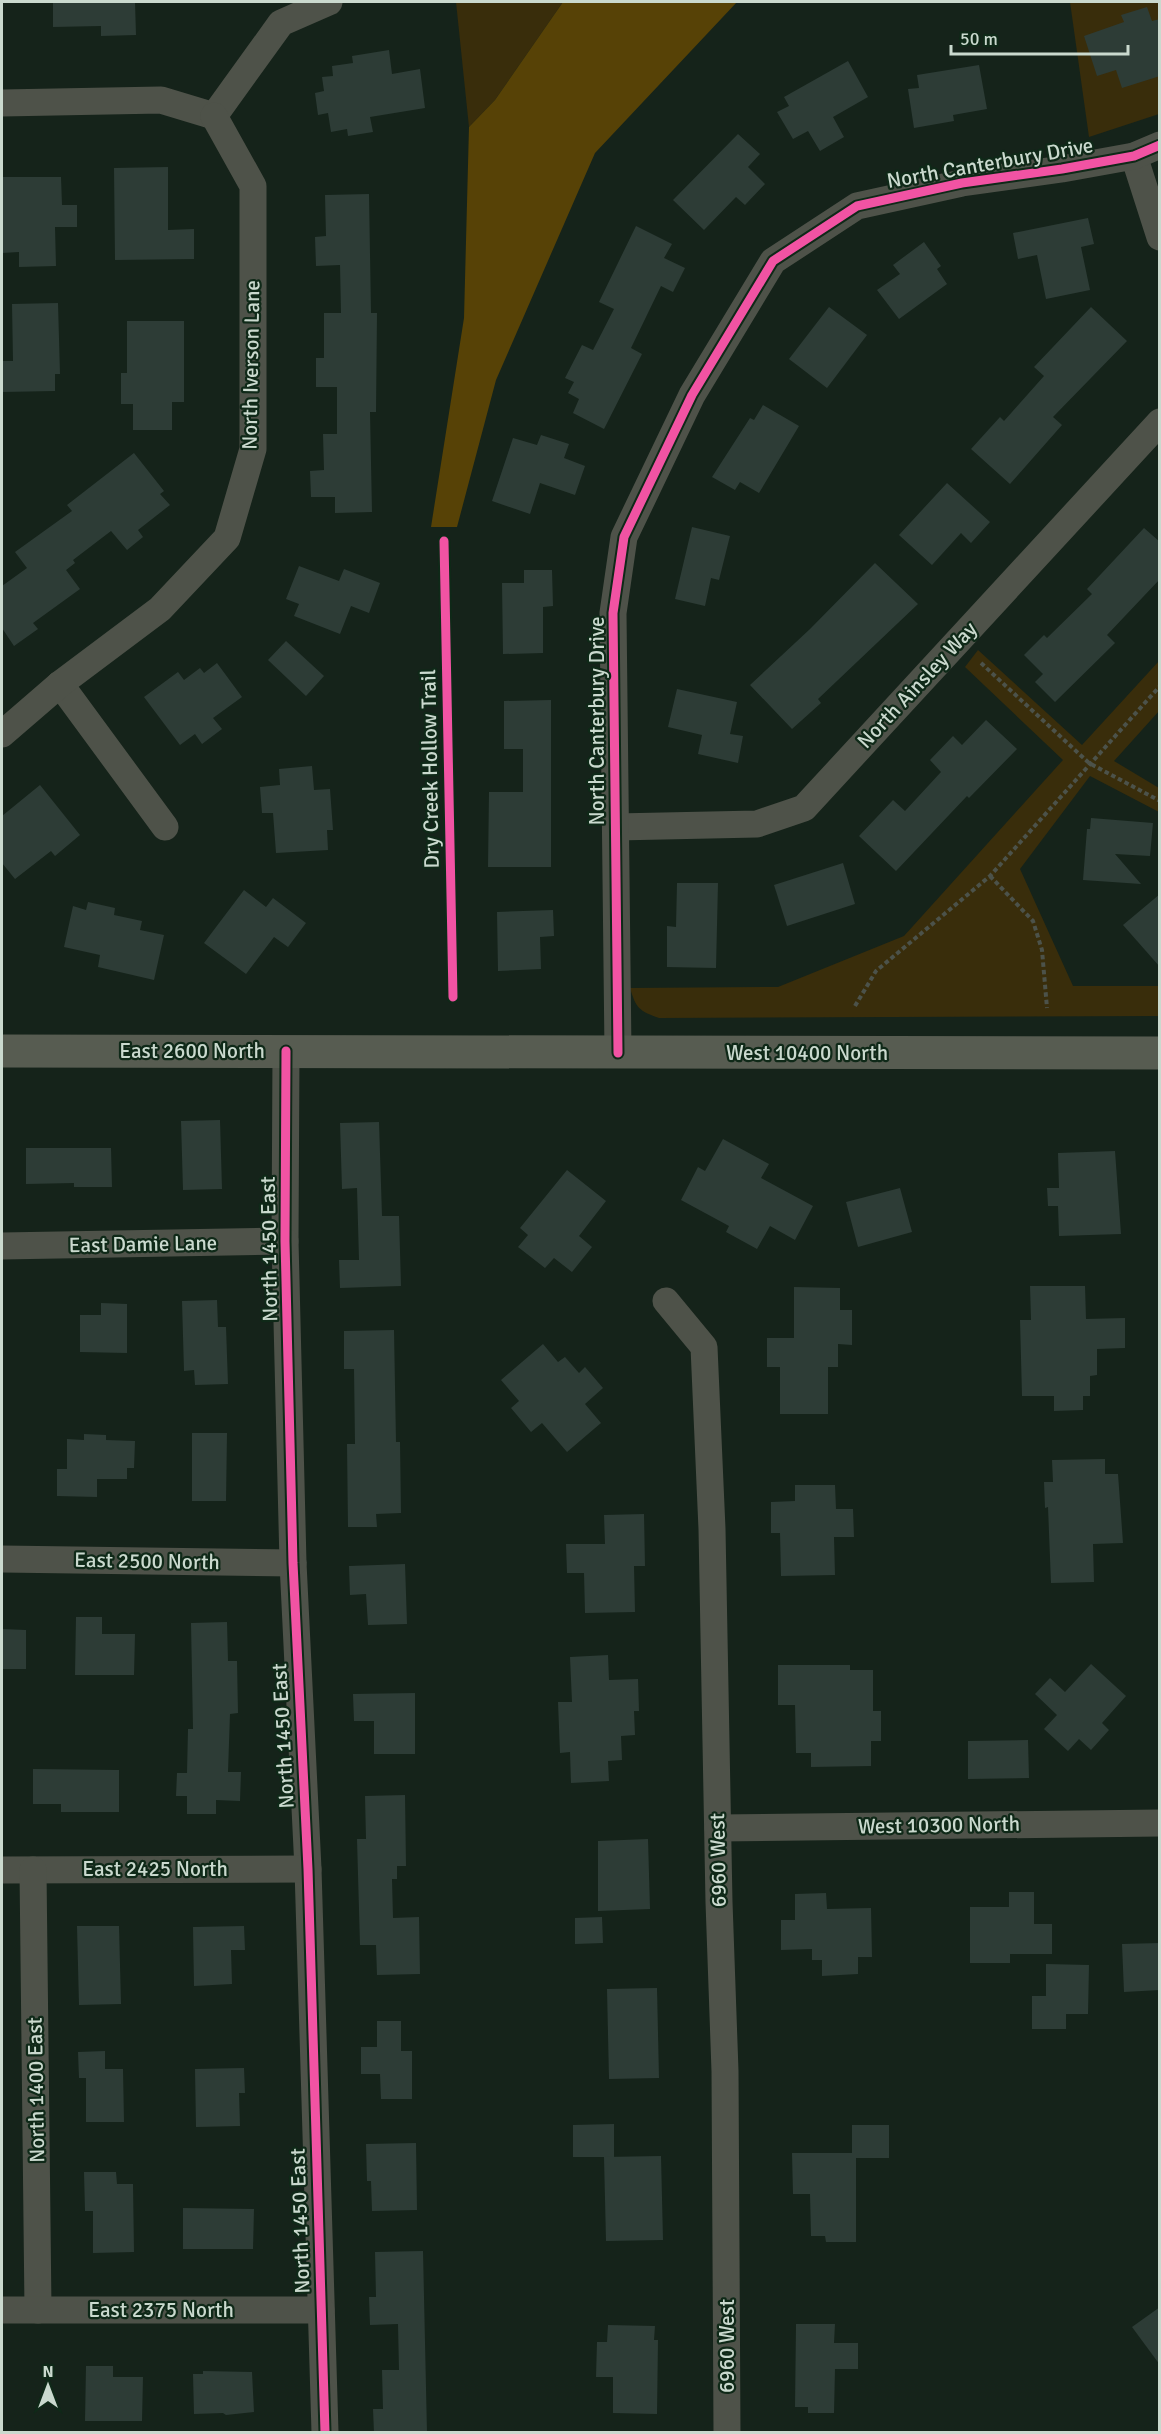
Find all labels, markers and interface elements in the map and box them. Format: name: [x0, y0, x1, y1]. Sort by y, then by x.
scale bar: [951, 18, 1128, 56]
text: 50 m: [960, 28, 998, 50]
street label: North Canterbury Drive: [885, 132, 1095, 194]
street label: North Iverson Lane: [237, 280, 265, 450]
street label: North Canterbury Drive: [584, 616, 610, 826]
street label: North Ainsley Way: [852, 616, 983, 754]
street label: Dry Creek Hollow Trail: [415, 669, 445, 869]
street label: East 2600 North: [119, 1038, 265, 1064]
street label: West 10400 North: [726, 1040, 888, 1066]
street label: North 1450 East: [255, 1176, 283, 1322]
street label: East Damie Lane: [69, 1230, 217, 1258]
street label: East 2500 North: [74, 1547, 220, 1575]
street label: North 1450 East: [266, 1663, 300, 1809]
street label: West 10300 North: [858, 1811, 1020, 1839]
street label: 6960 West: [704, 1813, 732, 1907]
street label: East 2425 North: [82, 1856, 228, 1882]
street label: North 1400 East: [22, 2017, 50, 2163]
street label: North 1450 East: [284, 2148, 316, 2294]
street label: East 2375 North: [88, 2297, 234, 2323]
street label: 6960 West: [714, 2299, 740, 2393]
north arrow: [18, 2356, 78, 2416]
text: N: [42, 2362, 54, 2382]

